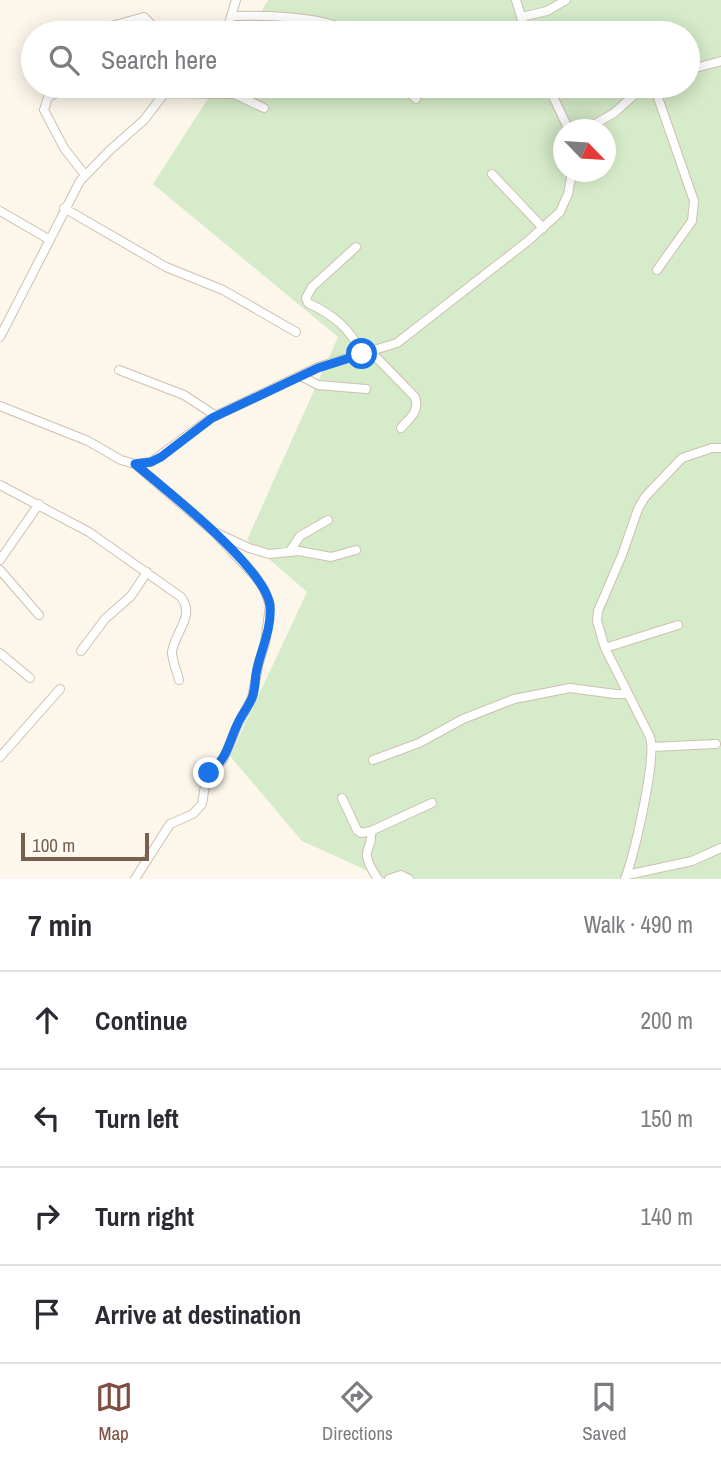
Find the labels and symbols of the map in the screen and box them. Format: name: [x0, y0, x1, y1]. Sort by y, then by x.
north arrow: [553, 119, 616, 182]
route start: [346, 338, 377, 369]
route end: [193, 757, 224, 788]
scale bar: [21, 830, 149, 862]

